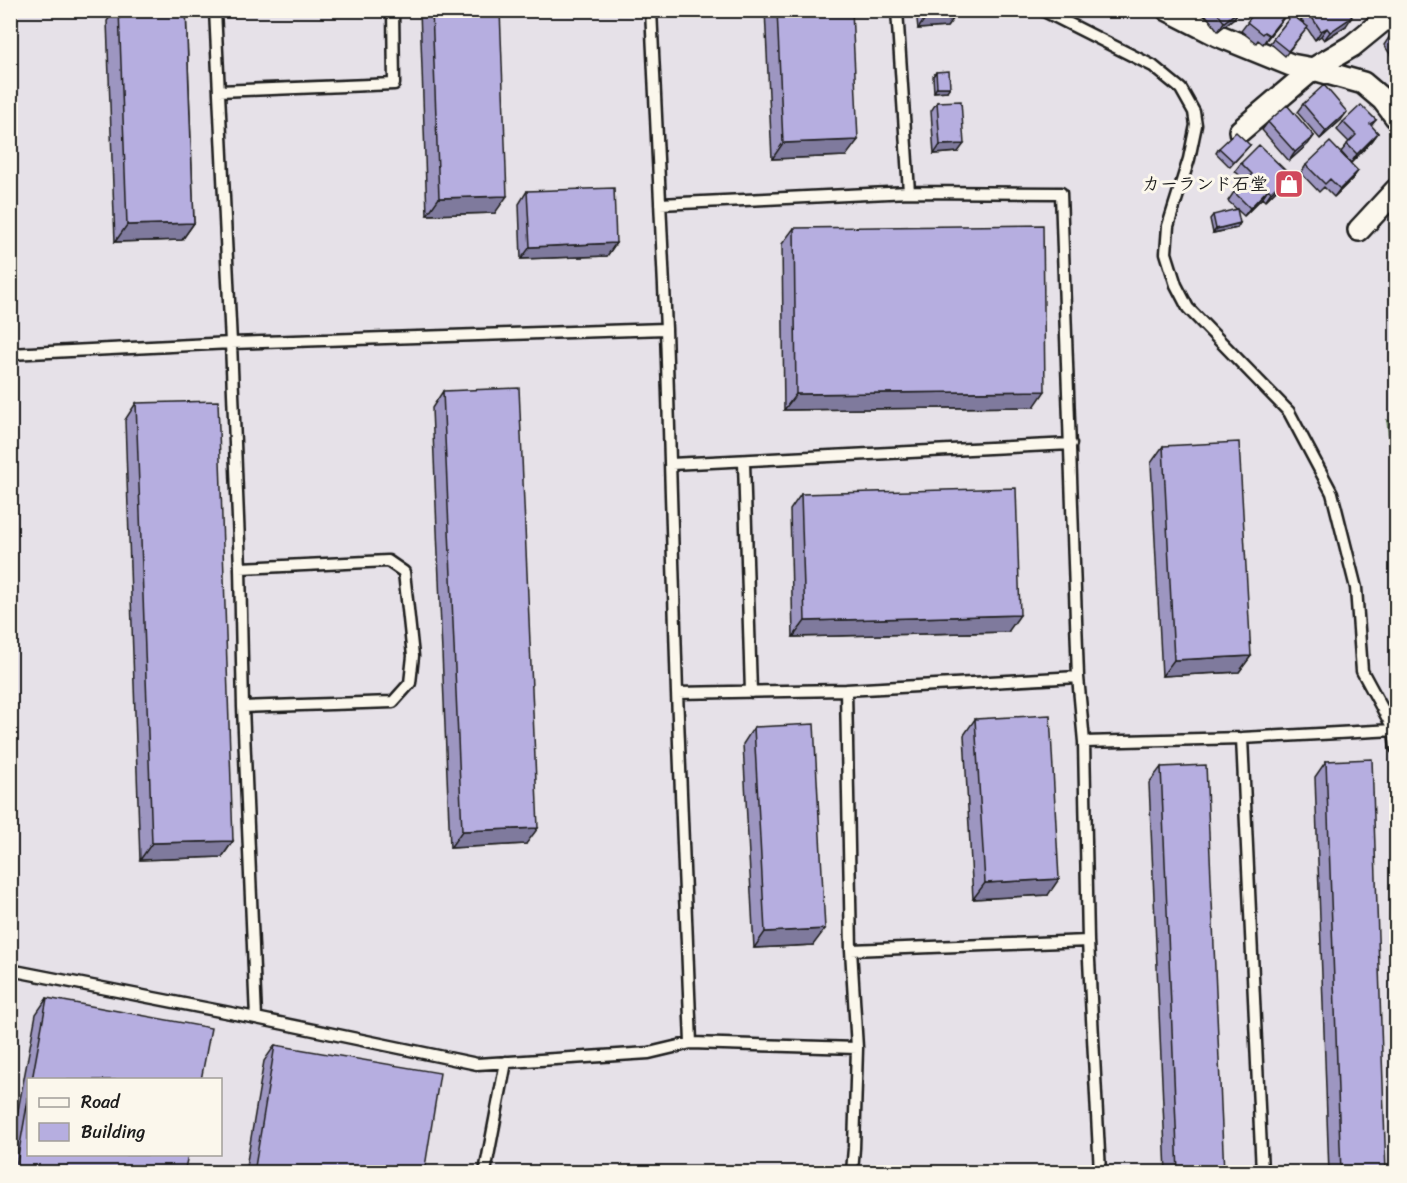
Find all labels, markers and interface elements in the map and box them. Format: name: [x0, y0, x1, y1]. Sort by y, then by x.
place label: カーランド石堂: [1142, 168, 1268, 200]
shop icon: カーランド石堂: [1273, 168, 1305, 200]
legend: [27, 1078, 222, 1156]
text: Road: [81, 1086, 121, 1118]
text: Building: [81, 1116, 145, 1148]

